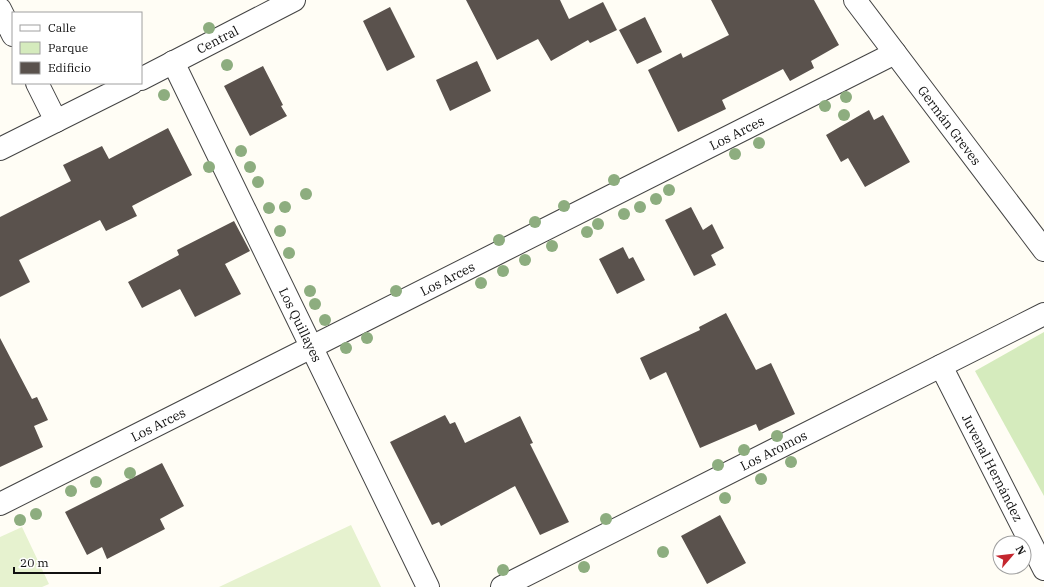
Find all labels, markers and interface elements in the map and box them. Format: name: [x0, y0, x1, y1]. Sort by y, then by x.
legend: [12, 12, 142, 84]
text: Calle: [48, 20, 76, 35]
street label: Central: [194, 22, 242, 58]
text: Parque: [48, 40, 88, 55]
text: Edificio: [48, 60, 91, 75]
street label: Germán Greves: [914, 82, 985, 169]
street label: Los Arces: [707, 112, 767, 154]
street label: Los Arces: [417, 258, 478, 300]
street label: Los Quillayes: [275, 285, 325, 365]
street label: Los Arces: [128, 404, 188, 446]
street label: Juvenal Hernández: [958, 411, 1026, 524]
street label: Los Aromos: [737, 427, 810, 475]
north arrow: [992, 535, 1032, 575]
text: N: [1013, 543, 1029, 558]
scale bar: [14, 549, 100, 575]
text: 20 m: [20, 555, 49, 570]

